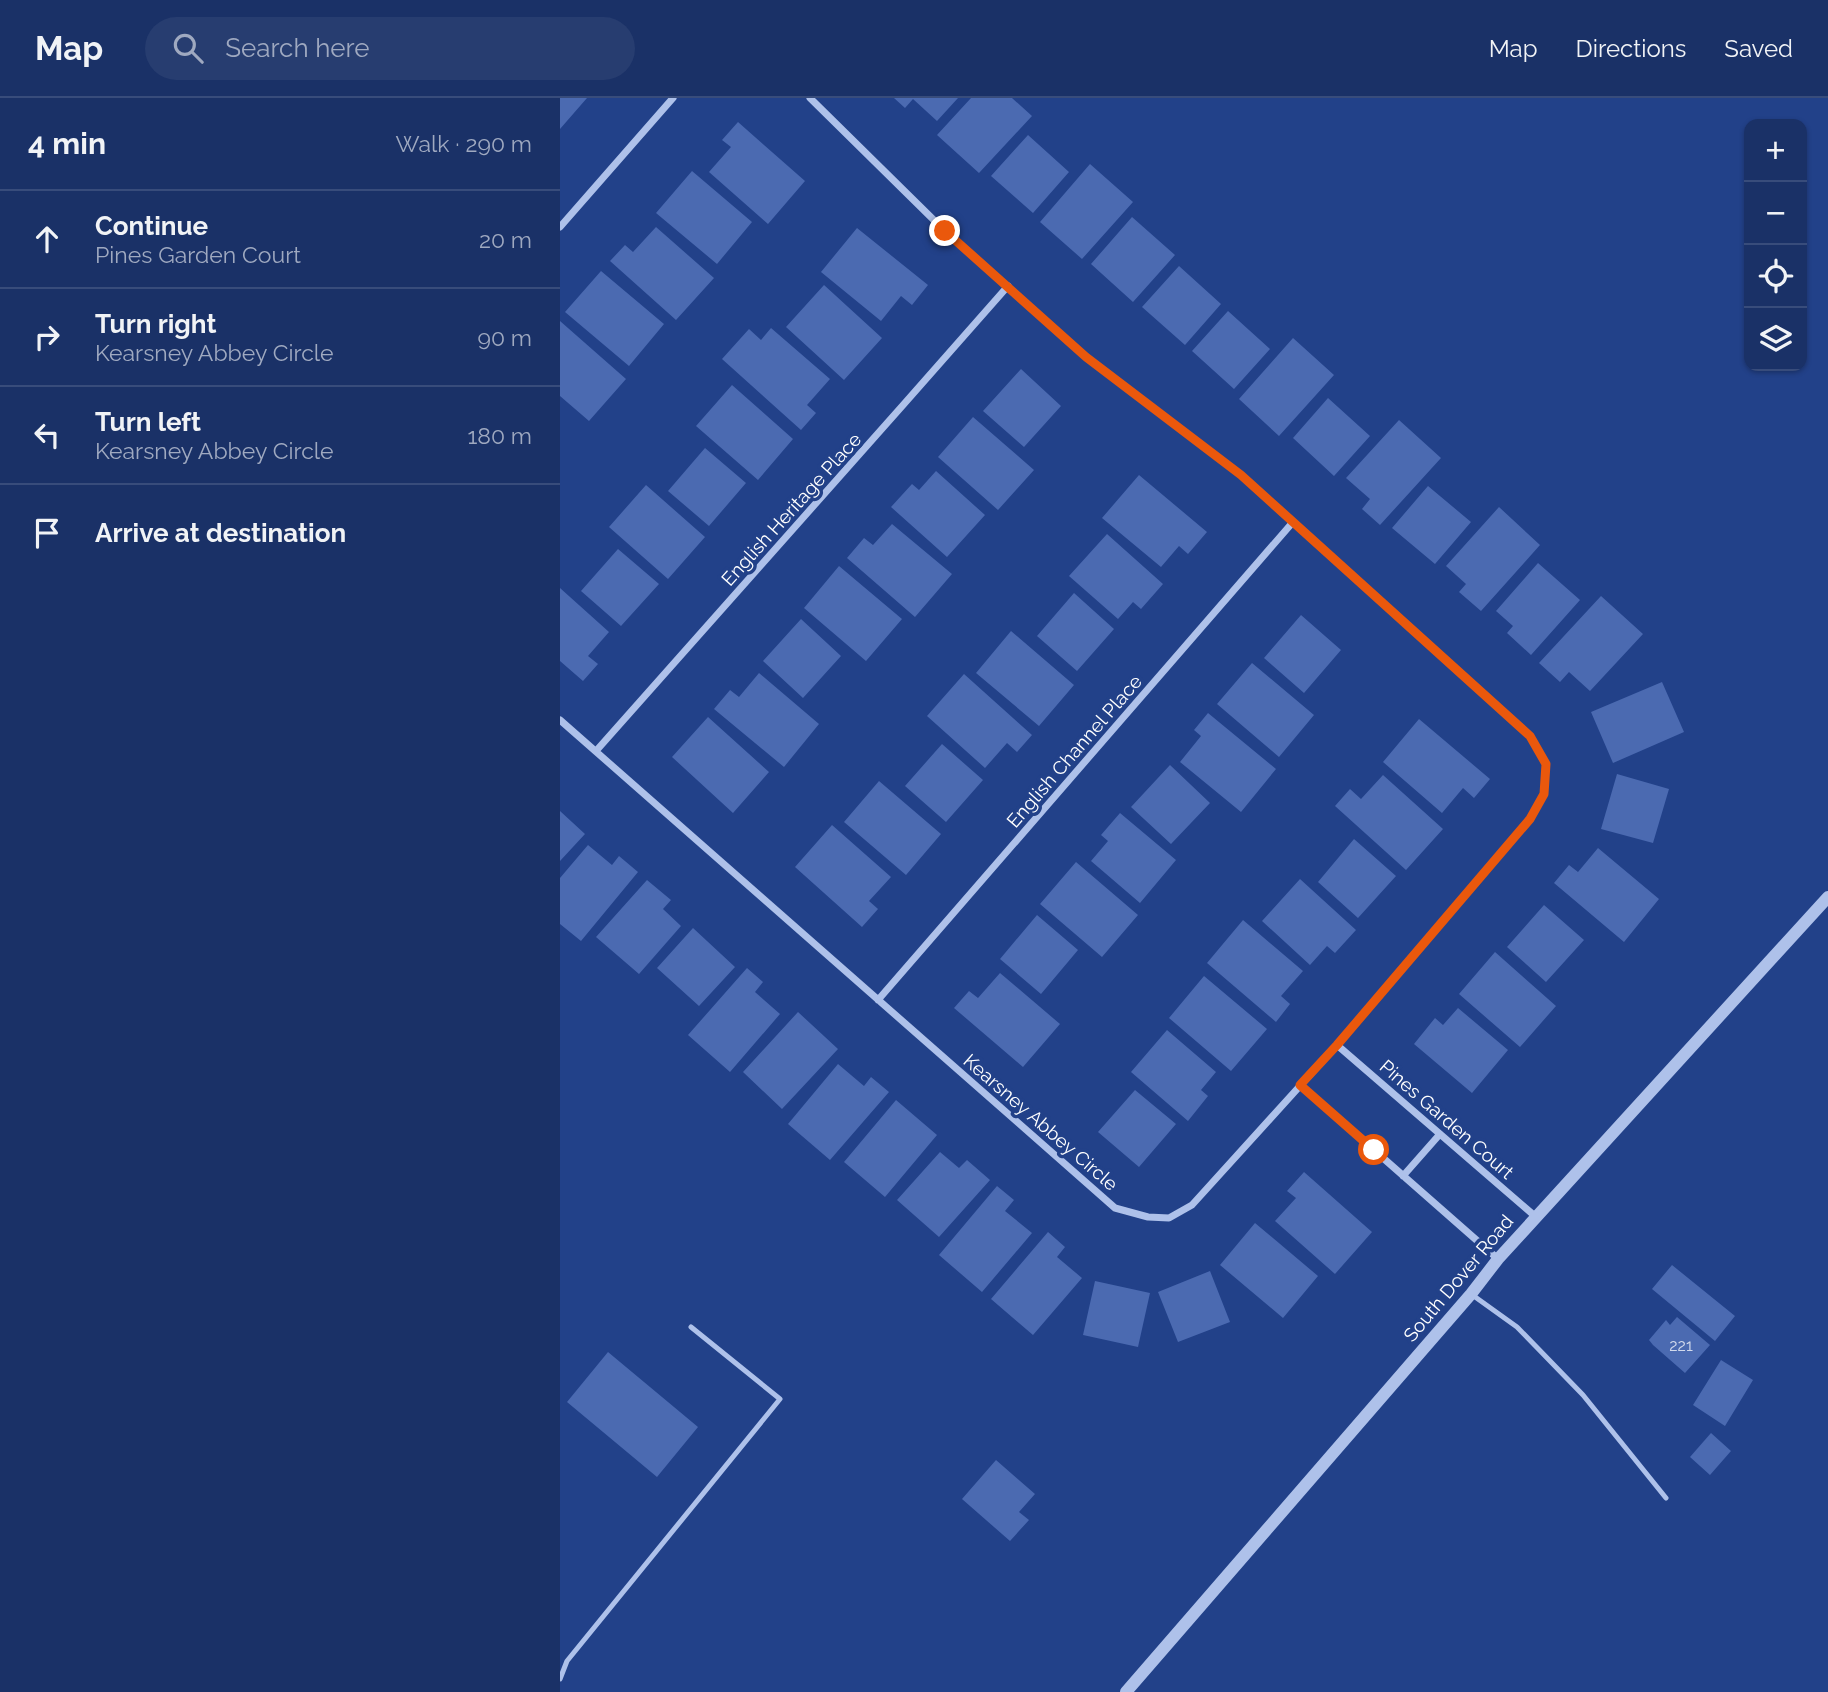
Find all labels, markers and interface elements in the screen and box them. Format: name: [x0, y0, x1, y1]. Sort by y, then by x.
search box: [145, 17, 635, 80]
text: Map: [35, 29, 103, 68]
icon: search: [169, 29, 207, 67]
text: Search here: [225, 33, 370, 63]
text: Map: [1489, 34, 1538, 63]
text: Directions: [1576, 34, 1686, 63]
text: Saved: [1724, 34, 1793, 63]
map controls: [1744, 119, 1807, 371]
button: +: [1744, 119, 1807, 182]
text: 4 min: [28, 126, 106, 161]
text: Walk · 290 m: [396, 130, 532, 157]
button: −: [1744, 182, 1807, 245]
text: Continue: [95, 211, 208, 241]
route end: [929, 215, 960, 246]
icon: ahead: [28, 220, 66, 258]
text: 20 m: [479, 226, 532, 253]
text: Pines Garden Court: [95, 241, 301, 268]
button: locate: [1744, 245, 1807, 308]
button: layers: [1744, 308, 1807, 371]
text: Turn right: [95, 309, 216, 339]
icon: right: [28, 318, 66, 356]
text: 90 m: [477, 324, 532, 351]
text: Kearsney Abbey Circle: [95, 339, 334, 366]
text: Turn left: [95, 407, 201, 437]
icon: left: [28, 416, 66, 454]
text: 180 m: [467, 422, 532, 449]
street label: English Heritage Place: [717, 428, 865, 590]
text: Kearsney Abbey Circle: [95, 437, 334, 464]
icon: arrive: [28, 514, 66, 552]
text: Arrive at destination: [95, 518, 346, 548]
street label: English Channel Place: [1002, 670, 1146, 832]
street label: Kearsney Abbey Circle: [959, 1049, 1123, 1195]
street label: Pines Garden Court: [1376, 1055, 1519, 1184]
route start: [1358, 1134, 1389, 1165]
street label: South Dover Road: [1399, 1210, 1517, 1346]
house number: 221: [1669, 1336, 1693, 1355]

